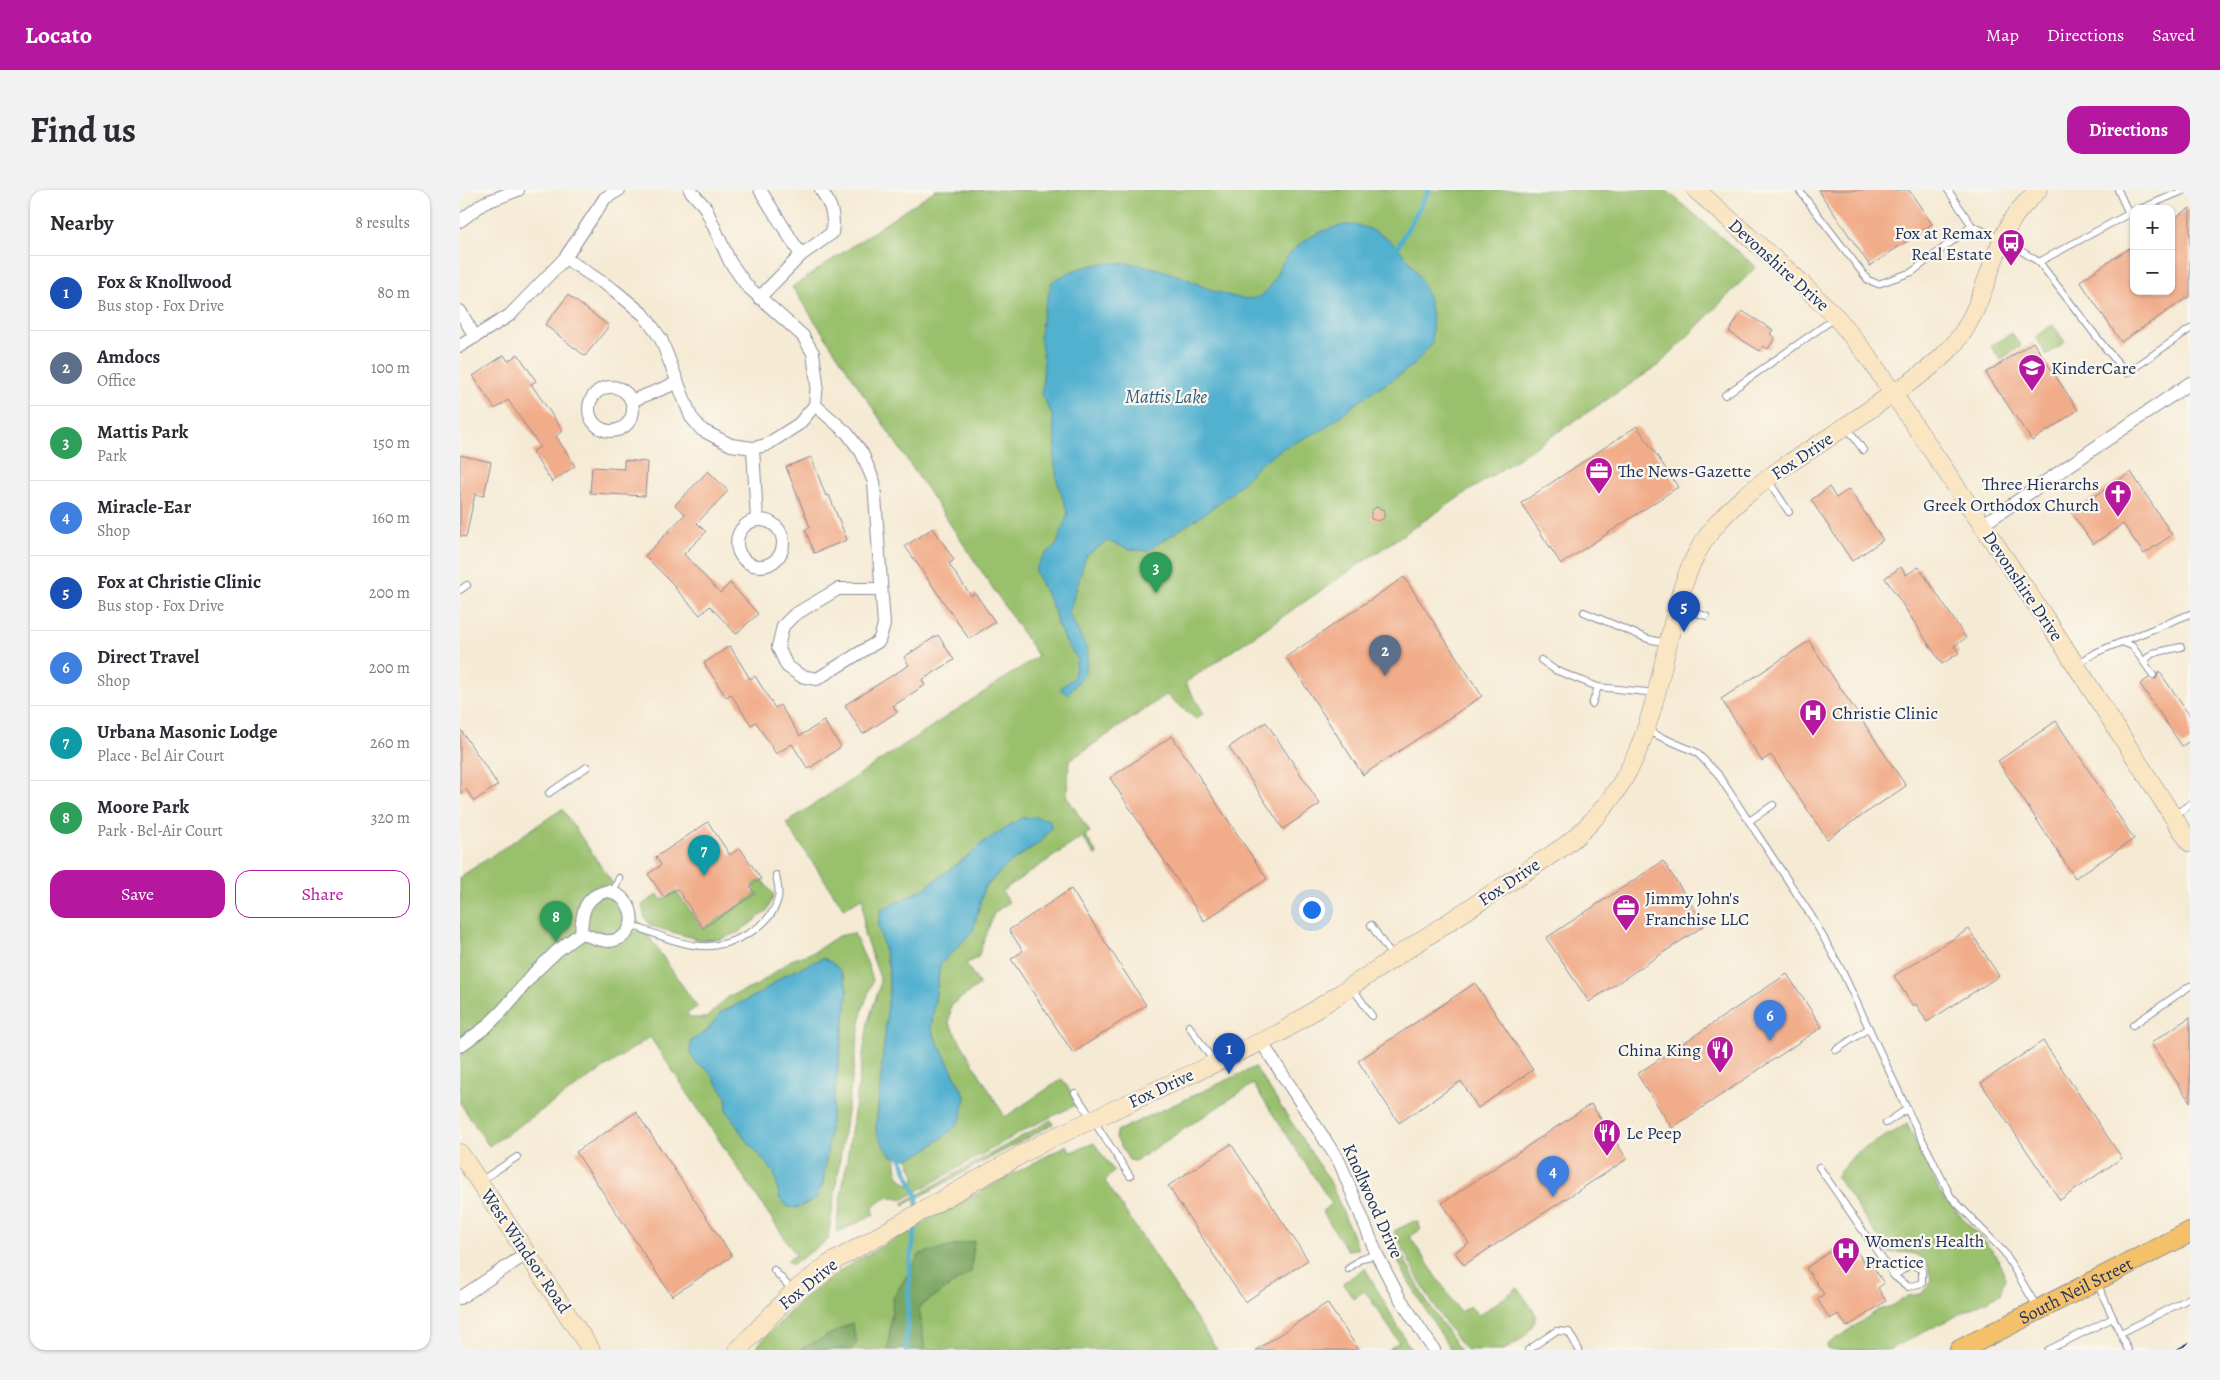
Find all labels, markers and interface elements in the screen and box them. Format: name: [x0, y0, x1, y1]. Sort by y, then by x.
text: Locato: [25, 19, 92, 51]
text: Map: [1986, 23, 2019, 47]
text: Directions: [2047, 23, 2124, 47]
text: Saved: [2152, 23, 2195, 47]
text: Find us: [30, 106, 136, 154]
button: Directions: [2067, 106, 2190, 154]
map controls: [2130, 205, 2175, 295]
button: +: [2130, 205, 2175, 250]
text: Nearby: [50, 209, 113, 237]
text: 8 results: [355, 212, 410, 234]
street label: Devonshire Drive: [1723, 213, 1835, 317]
place label: Fox at Remax Real Estate: [1895, 221, 1992, 266]
bus stop icon: Fox at Remax Real Estate: [1996, 228, 2026, 267]
button: −: [2130, 250, 2175, 295]
text: Fox & Knollwood: [97, 269, 232, 295]
text: 1: [63, 282, 69, 304]
text: 80 m: [377, 282, 410, 304]
text: Bus stop · Fox Drive: [97, 295, 224, 317]
text: Amdocs: [97, 344, 160, 370]
school or university icon: KinderCare: [2017, 353, 2047, 392]
place label: KinderCare: [2051, 356, 2136, 380]
text: 2: [62, 357, 70, 379]
text: 100 m: [371, 357, 410, 379]
text: Office: [97, 370, 136, 392]
water label: Mattis Lake: [1125, 384, 1207, 410]
text: Mattis Park: [97, 419, 188, 445]
street label: Fox Drive: [1766, 427, 1838, 485]
text: 3: [63, 432, 69, 454]
text: 150 m: [373, 432, 410, 454]
text: Park: [97, 445, 127, 467]
office icon: The News-Gazette: [1584, 456, 1614, 495]
place label: The News-Gazette: [1618, 459, 1751, 483]
place label: Three Hierarchs Greek Orthodox Church: [1923, 472, 2099, 517]
church icon: Three Hierarchs Greek Orthodox Church: [2103, 479, 2133, 518]
text: Miracle-Ear: [97, 494, 191, 520]
text: 4: [62, 507, 70, 529]
text: 160 m: [372, 507, 410, 529]
text: Shop: [97, 520, 130, 542]
street label: Devonshire Drive: [1977, 526, 2069, 646]
pin: 3: [1140, 552, 1172, 593]
text: Fox at Christie Clinic: [97, 569, 261, 595]
text: 5: [63, 582, 69, 604]
text: 200 m: [369, 582, 410, 604]
pin: 5: [1668, 591, 1700, 632]
text: Bus stop · Fox Drive: [97, 595, 224, 617]
pin: 2: [1369, 635, 1401, 676]
text: Direct Travel: [97, 644, 199, 670]
text: 6: [62, 657, 70, 679]
text: 200 m: [369, 657, 410, 679]
text: Shop: [97, 670, 130, 692]
hospital icon: Christie Clinic: [1798, 698, 1828, 737]
place label: Christie Clinic: [1832, 701, 1938, 725]
text: Urbana Masonic Lodge: [97, 719, 278, 745]
text: 7: [63, 732, 69, 754]
text: 260 m: [370, 732, 410, 754]
text: Place · Bel Air Court: [97, 745, 225, 767]
text: Moore Park: [97, 794, 189, 820]
text: 8: [62, 807, 70, 829]
text: 320 m: [371, 807, 410, 829]
text: Park · Bel-Air Court: [97, 820, 223, 842]
pin: 7: [688, 835, 720, 876]
street label: Fox Drive: [1473, 853, 1545, 911]
button: Save: [50, 870, 225, 918]
button: Share: [235, 870, 410, 918]
place label: Jimmy John's Franchise LLC: [1645, 886, 1749, 931]
office icon: Jimmy John's Franchise LLC: [1611, 893, 1641, 932]
your location: [1299, 897, 1325, 923]
pin: 8: [540, 901, 572, 942]
pin: 6: [1754, 1000, 1786, 1041]
pin: 1: [1213, 1033, 1245, 1074]
restaurant icon: China King: [1705, 1035, 1735, 1074]
place label: China King: [1618, 1038, 1701, 1062]
street label: Fox Drive: [1124, 1062, 1198, 1114]
restaurant icon: Le Peep: [1592, 1118, 1622, 1157]
place label: Le Peep: [1626, 1121, 1682, 1145]
street label: Knollwood Drive: [1337, 1140, 1409, 1262]
pin: 4: [1537, 1156, 1569, 1197]
street label: West Windsor Road: [475, 1183, 577, 1318]
place label: Women's Health Practice: [1864, 1229, 1985, 1274]
hospital icon: Women's Health Practice: [1831, 1236, 1861, 1275]
street label: South Neil Street: [2015, 1251, 2137, 1330]
street label: Fox Drive: [773, 1253, 843, 1315]

